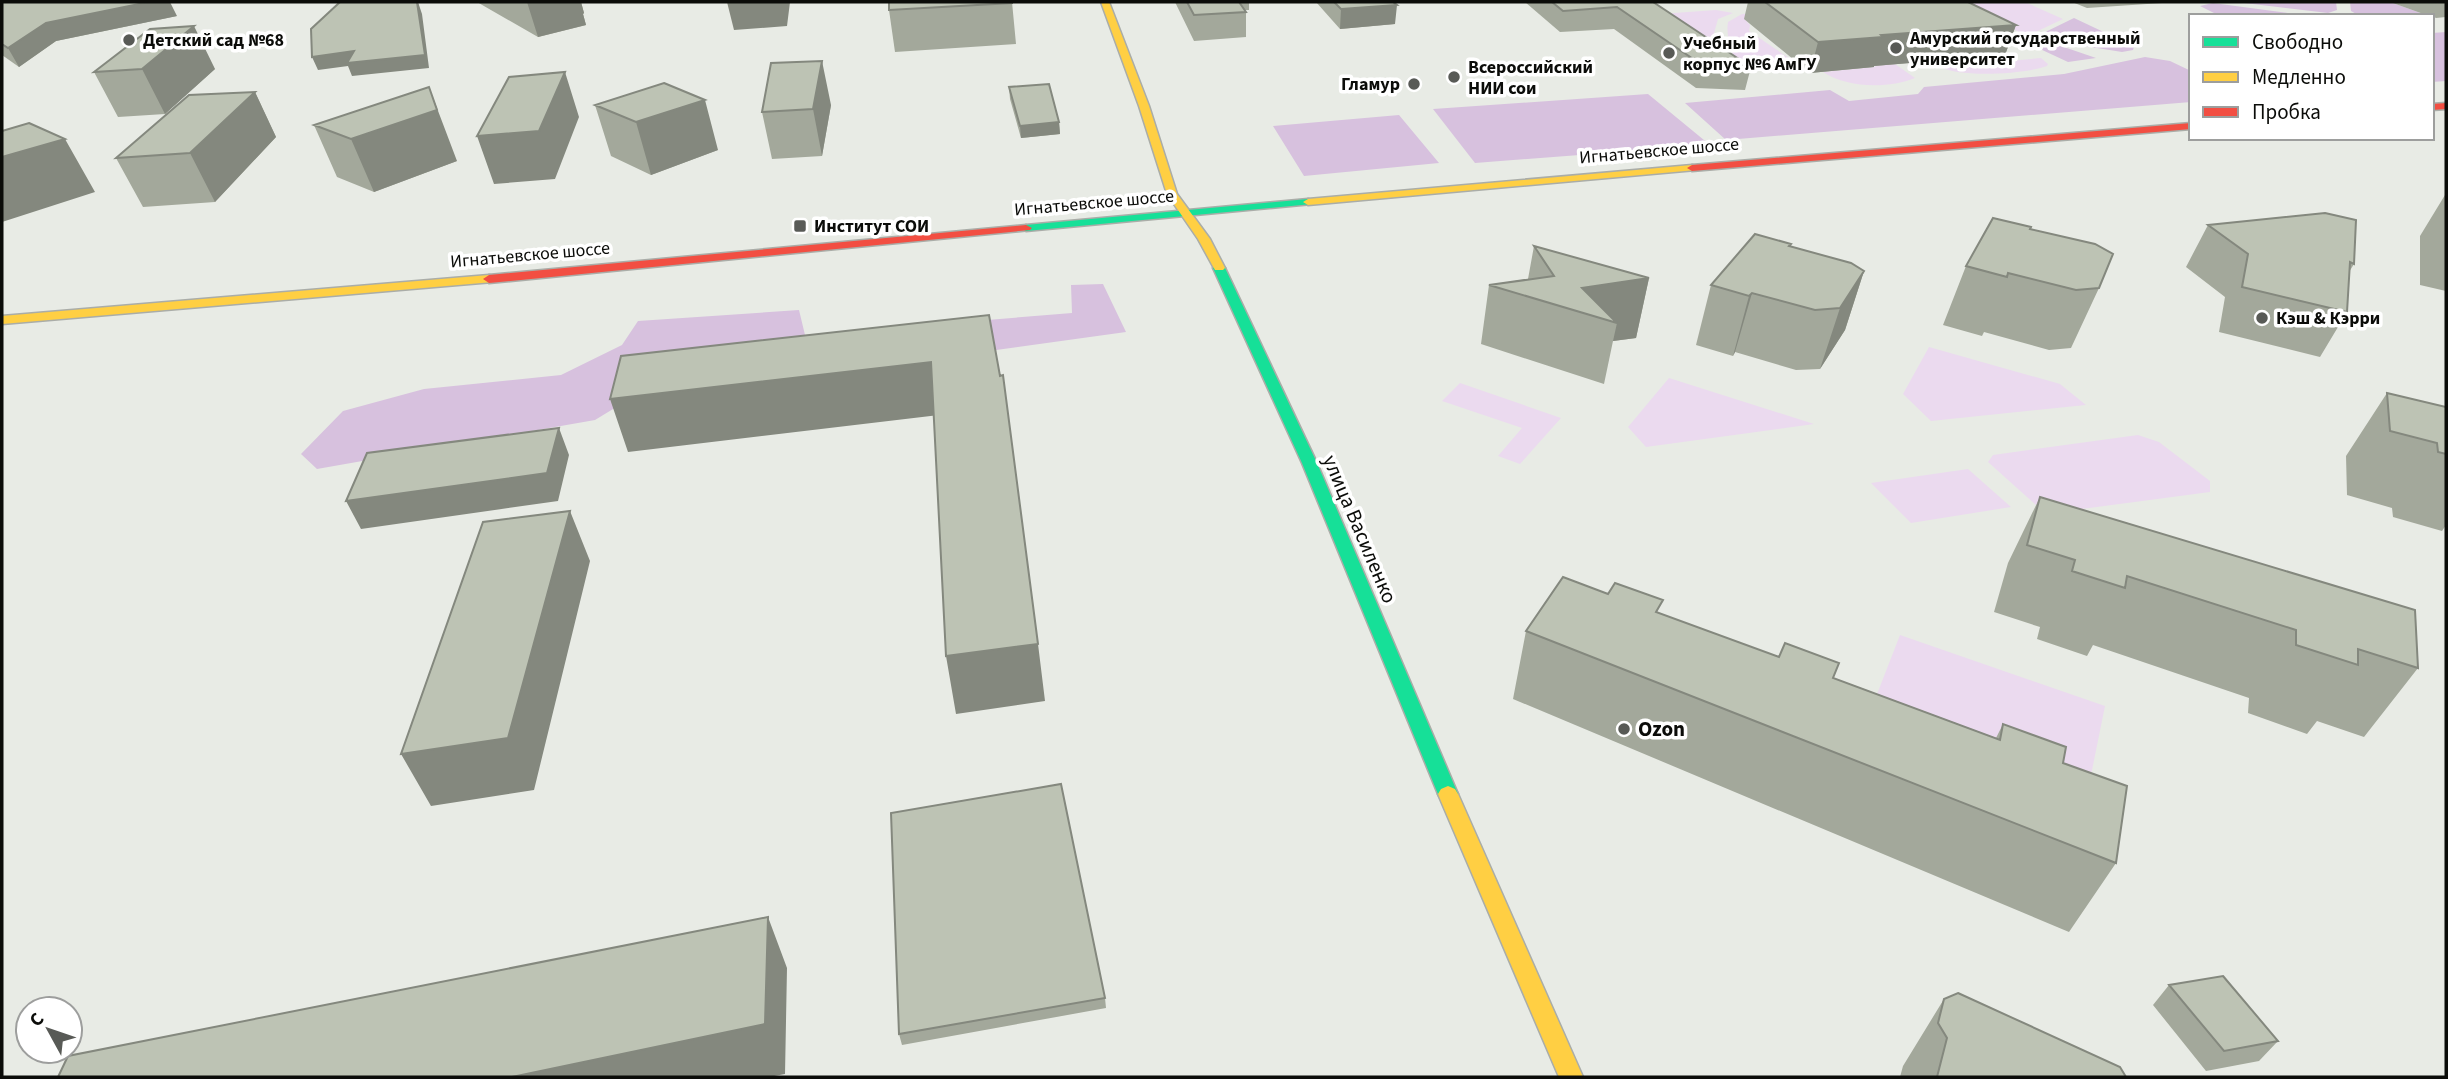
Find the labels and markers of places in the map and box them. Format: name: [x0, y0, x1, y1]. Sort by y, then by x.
place label: Амурский государственный университет: [1909, 26, 2141, 72]
place label: Детский сад №68: [143, 28, 284, 53]
place label: Учебный корпус №6 АмГУ: [1683, 31, 1817, 77]
marker: Детский сад №68: [121, 32, 137, 48]
marker: Амурский государственный университет: [1888, 40, 1904, 56]
marker: Учебный корпус №6 АмГУ: [1661, 45, 1677, 61]
place label: Всероссийский НИИ сои: [1468, 55, 1593, 101]
marker: Всероссийский НИИ сои: [1446, 69, 1462, 85]
place label: Гламур: [1341, 72, 1400, 97]
marker: Гламур: [1406, 76, 1422, 92]
place label: Институт СОИ: [814, 214, 929, 239]
marker: Институт СОИ: [792, 218, 808, 234]
place label: Кэш & Кэрри: [2276, 306, 2380, 331]
marker: Кэш & Кэрри: [2254, 310, 2270, 326]
place label: Ozon: [1638, 714, 1685, 744]
marker: Ozon: [1616, 721, 1632, 737]

